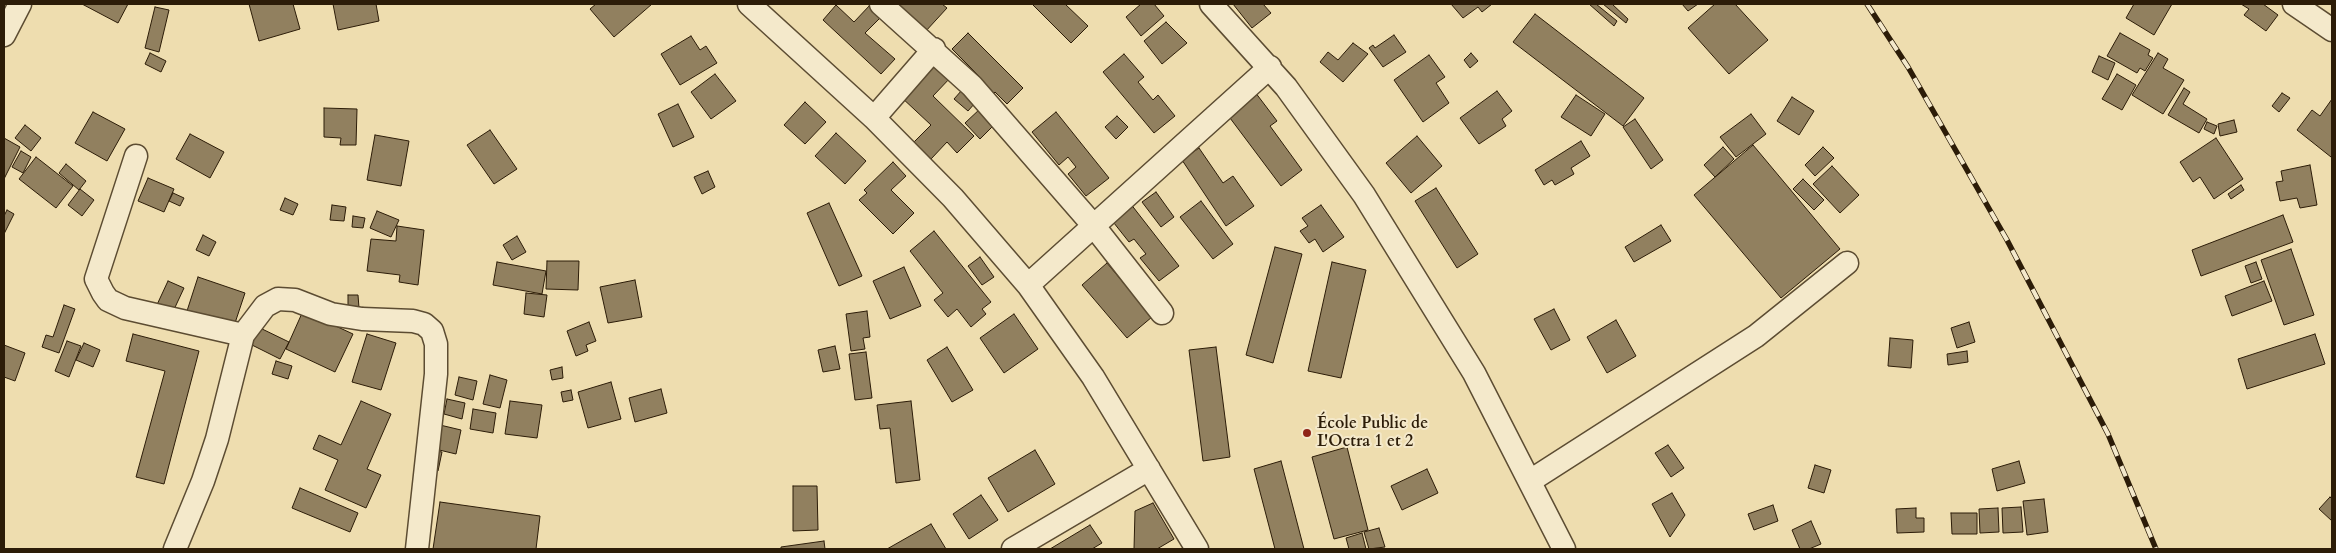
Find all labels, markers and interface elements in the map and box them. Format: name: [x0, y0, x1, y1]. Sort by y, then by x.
place label: École Public de L'Octra 1 et 2: [1317, 414, 1428, 452]
marker: École Public de L'Octra 1 et 2: [1301, 427, 1313, 439]

